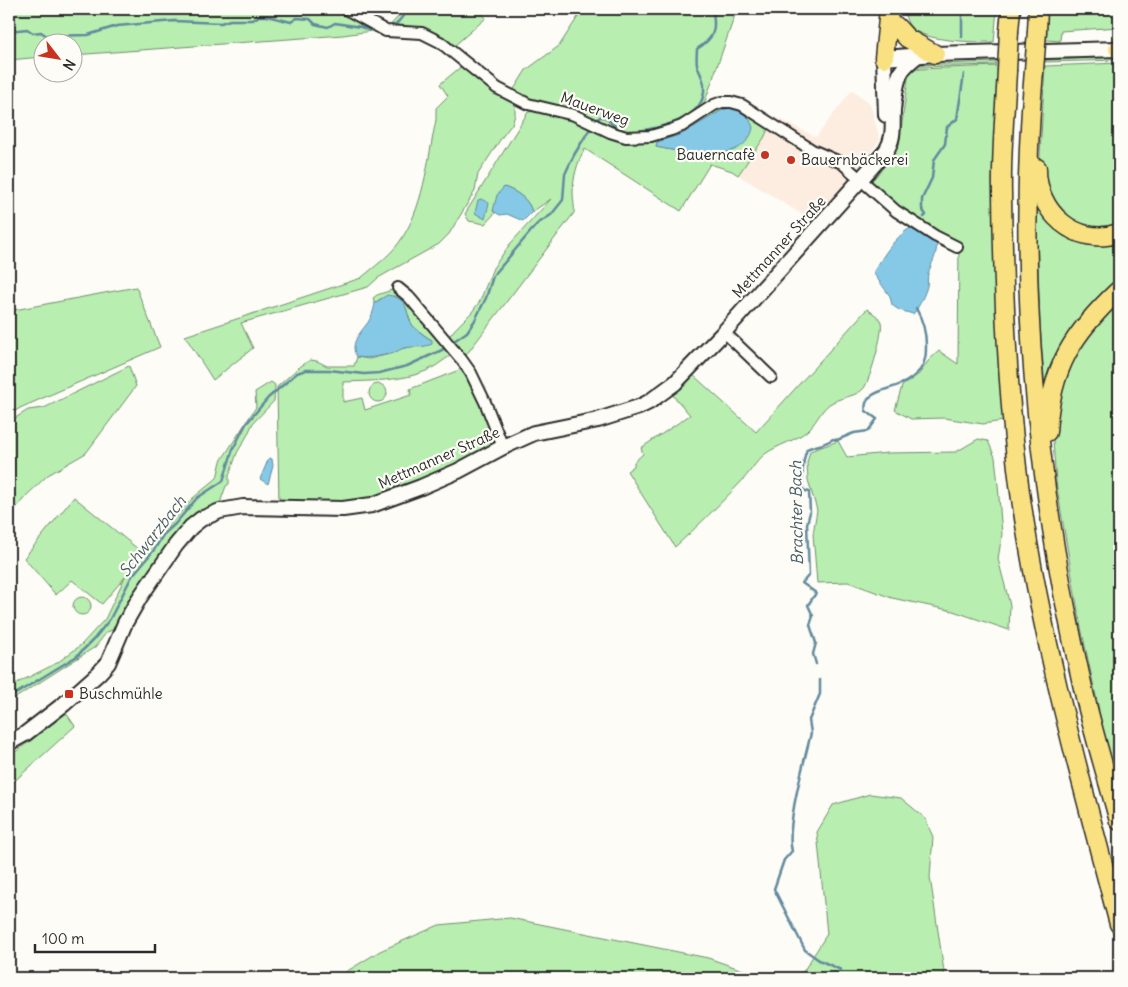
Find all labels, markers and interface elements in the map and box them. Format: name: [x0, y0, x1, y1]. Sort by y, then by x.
north arrow: [32, 32, 82, 82]
text: N: [59, 56, 79, 73]
street label: Mauerweg: [558, 87, 632, 130]
place label: Bauerncafè: [676, 145, 755, 164]
marker: Bauerncafè: [759, 149, 771, 161]
place label: Bauernbäckerei: [801, 150, 908, 169]
marker: Bauernbäckerei: [785, 154, 797, 166]
street label: Mettmanner Straße: [728, 192, 830, 302]
street label: Mettmanner Straße: [375, 422, 503, 493]
water label: Brachter Bach: [785, 460, 807, 565]
water label: Schwarzbach: [114, 491, 190, 580]
place label: Buschmühle: [79, 684, 163, 703]
marker: Buschmühle: [63, 688, 75, 700]
scale bar: [35, 922, 155, 954]
text: 100 m: [42, 929, 84, 948]

